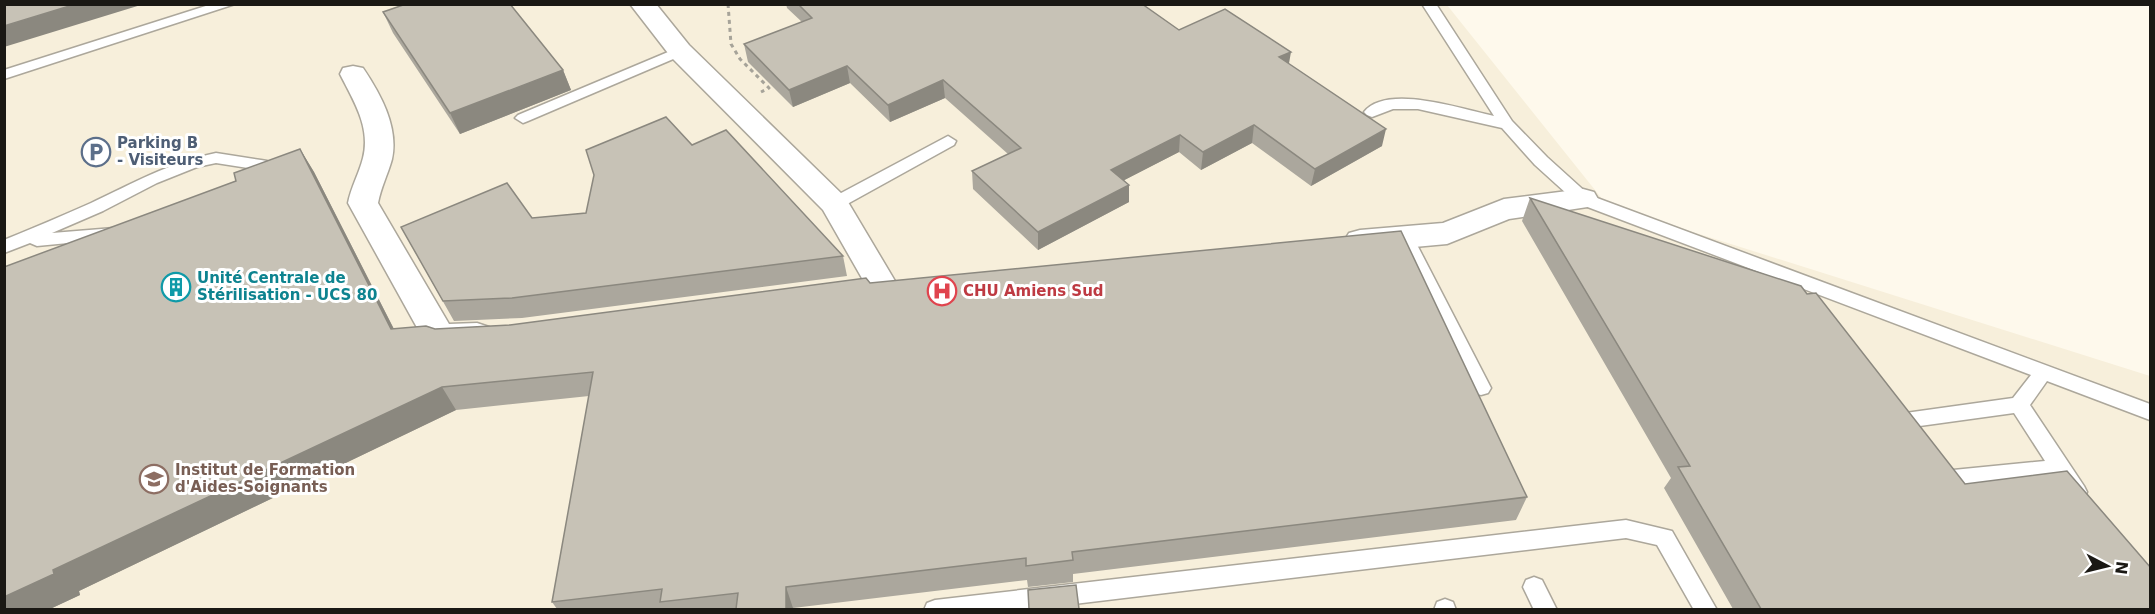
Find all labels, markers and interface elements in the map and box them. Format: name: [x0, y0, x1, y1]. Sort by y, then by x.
place label: Parking B - Visiteurs: [117, 134, 203, 169]
parking icon: Parking B - Visiteurs: [80, 136, 112, 168]
place label: Unité Centrale de Stérilisation - UCS 80: [197, 269, 377, 304]
building icon: Unité Centrale de Stérilisation - UCS 80: [160, 271, 192, 303]
hospital icon: CHU Amiens Sud: [926, 275, 958, 307]
place label: CHU Amiens Sud: [963, 282, 1104, 300]
place label: Institut de Formation d'Aides-Soignants: [175, 461, 355, 496]
school or university icon: Institut de Formation d'Aides-Soignants: [138, 463, 170, 495]
north arrow: [2077, 536, 2137, 596]
text: N: [2111, 560, 2132, 576]

